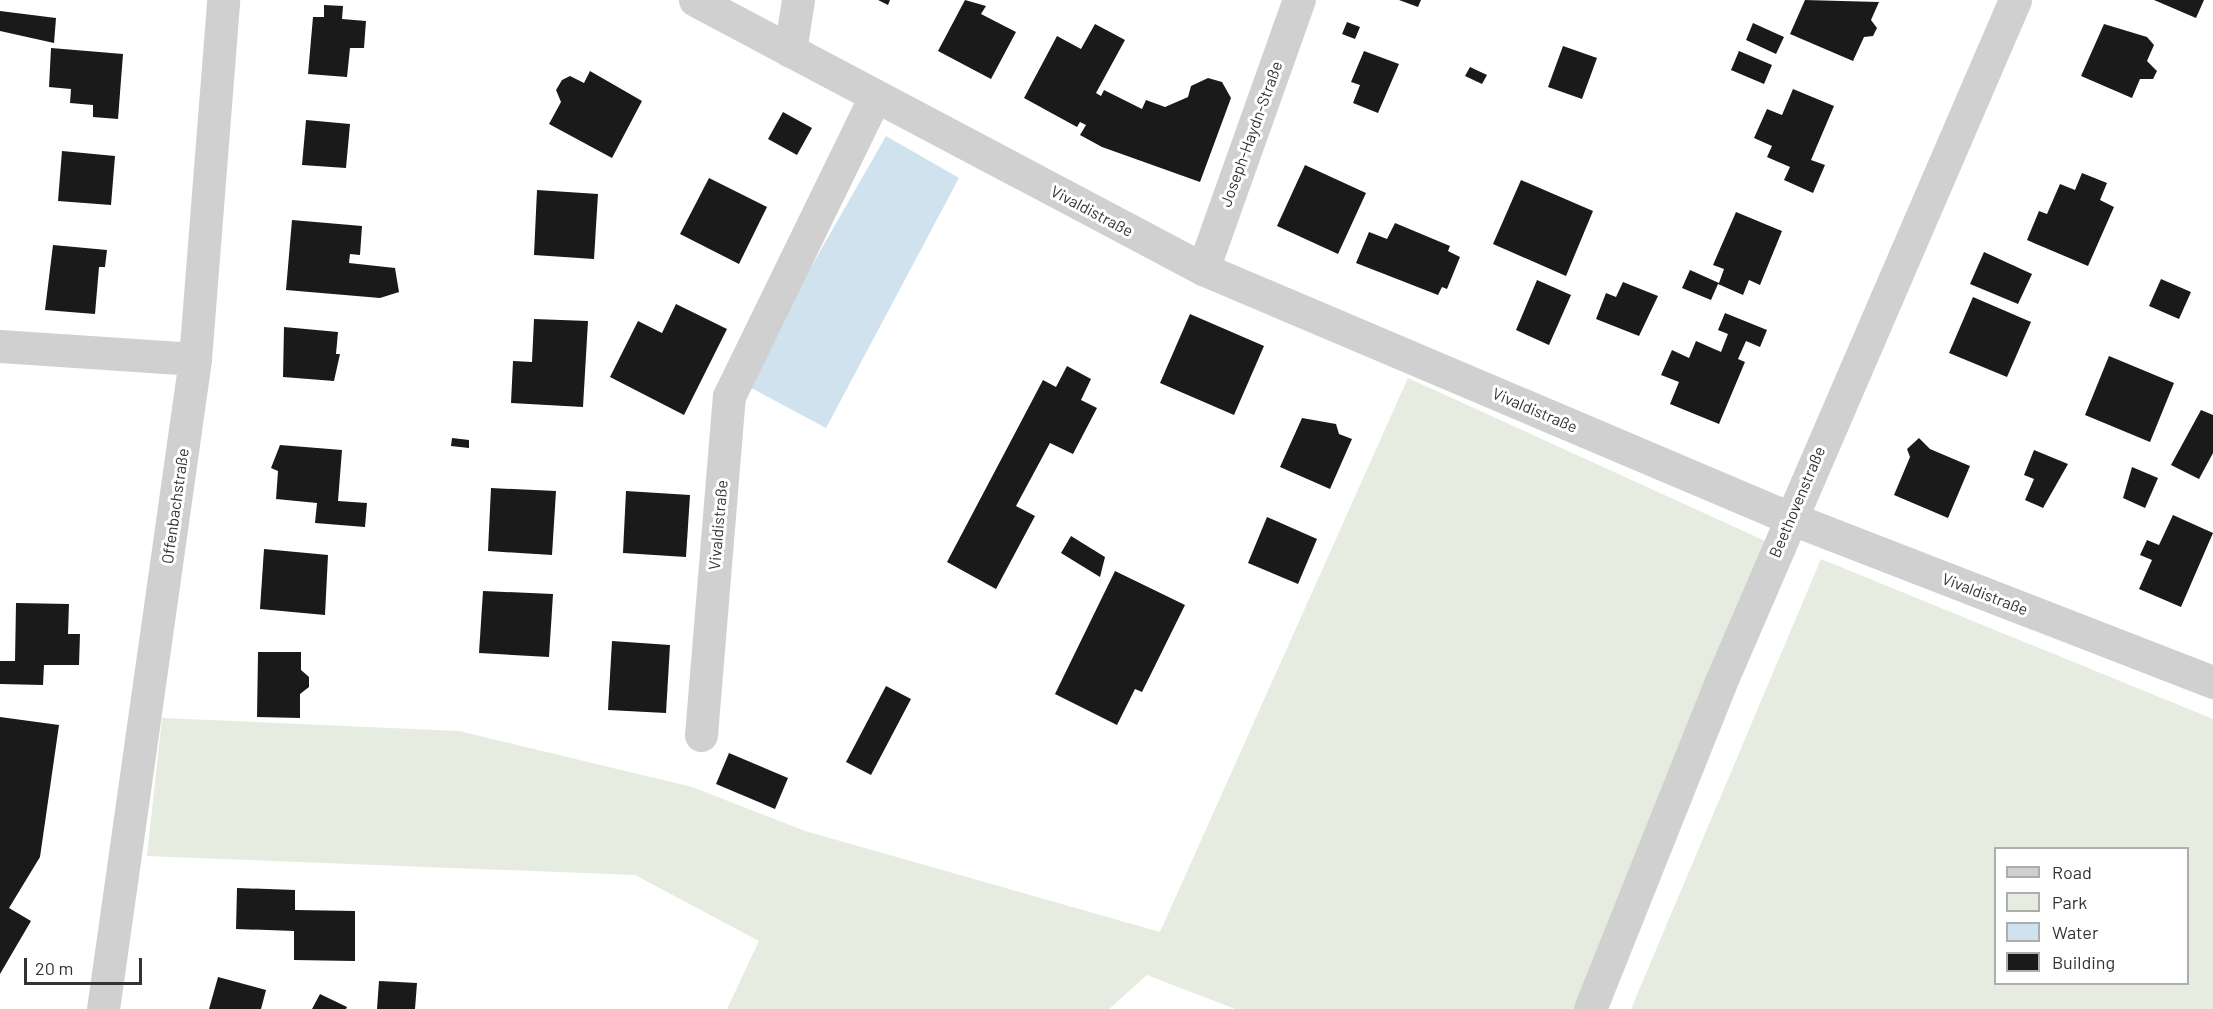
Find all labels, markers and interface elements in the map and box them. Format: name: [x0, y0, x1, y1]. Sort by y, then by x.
street label: Joseph-Haydn-Straße: [1216, 59, 1286, 209]
street label: Vivaldistraße: [1048, 181, 1136, 241]
street label: Vivaldistraße: [1490, 383, 1580, 437]
street label: Beethovenstraße: [1765, 443, 1829, 561]
street label: Offenbachstraße: [157, 447, 193, 565]
street label: Vivaldistraße: [704, 479, 732, 571]
street label: Vivaldistraße: [1939, 569, 2031, 619]
legend: [1994, 847, 2189, 985]
text: Road: [2052, 861, 2092, 883]
text: Park: [2052, 891, 2087, 913]
text: Water: [2052, 921, 2099, 943]
scale bar: [27, 946, 146, 984]
text: Building: [2052, 951, 2115, 973]
text: 20 m: [35, 957, 73, 979]

